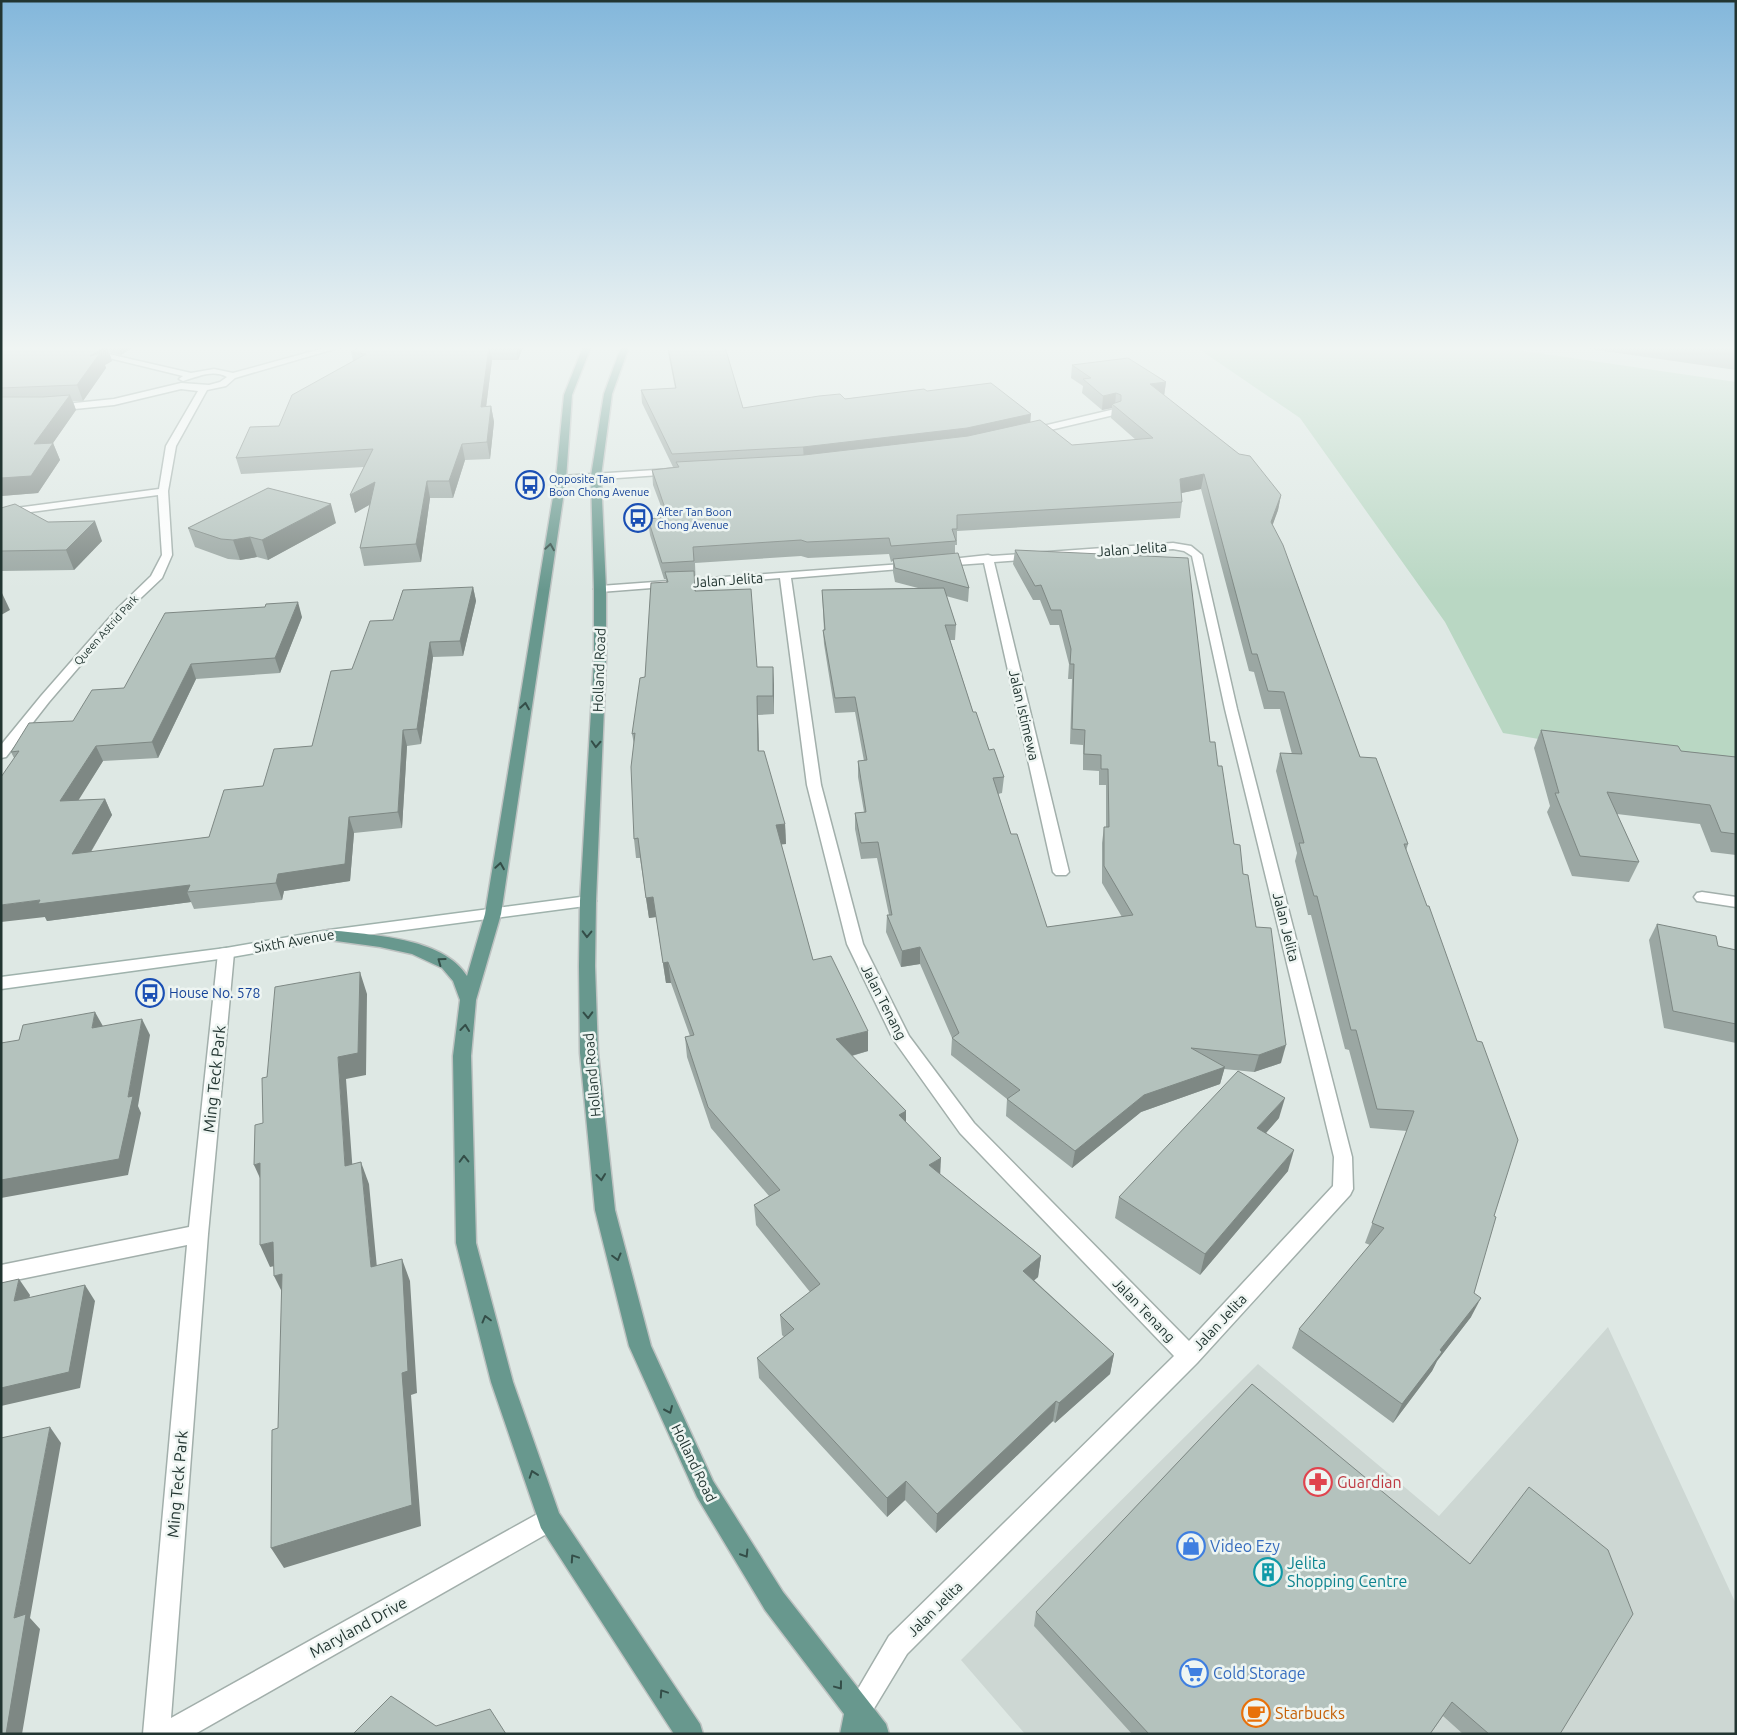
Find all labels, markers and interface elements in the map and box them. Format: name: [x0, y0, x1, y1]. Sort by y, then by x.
bus stop icon: Opposite Tan Boon Chong Avenue: [515, 470, 545, 500]
place label: Opposite Tan Boon Chong Avenue: [549, 473, 649, 498]
bus stop icon: After Tan Boon Chong Avenue: [623, 503, 653, 533]
place label: After Tan Boon Chong Avenue: [657, 506, 732, 531]
street label: Jalan Jelita: [1096, 539, 1168, 559]
one-way arrow: [545, 543, 555, 551]
street label: Jalan Jelita: [692, 570, 764, 590]
street label: Queen Astrid Park: [71, 592, 141, 667]
street label: Holland Road: [590, 628, 608, 712]
street label: Jalan Istimewa: [1006, 668, 1042, 762]
one-way arrow: [520, 701, 530, 710]
one-way arrow: [591, 740, 602, 748]
one-way arrow: [495, 862, 505, 870]
street label: Jalan Jelita: [1270, 891, 1302, 963]
street label: Sixth Avenue: [252, 926, 336, 956]
one-way arrow: [582, 930, 592, 938]
one-way arrow: [438, 958, 447, 967]
street label: Jalan Tenang: [858, 962, 910, 1042]
bus stop icon: House No. 578: [135, 978, 165, 1008]
place label: House No. 578: [169, 985, 261, 1001]
one-way arrow: [583, 1012, 593, 1019]
one-way arrow: [459, 1023, 470, 1031]
street label: Ming Teck Park: [199, 1024, 229, 1134]
street label: Holland Road: [580, 1032, 604, 1118]
one-way arrow: [459, 1155, 470, 1163]
one-way arrow: [596, 1173, 607, 1181]
one-way arrow: [611, 1253, 622, 1262]
street label: Jalan Tenang: [1110, 1275, 1178, 1345]
street label: Jalan Jelita: [1190, 1291, 1250, 1353]
one-way arrow: [481, 1314, 492, 1323]
one-way arrow: [663, 1405, 674, 1414]
street label: Holland Road: [668, 1422, 720, 1504]
street label: Ming Teck Park: [163, 1430, 191, 1538]
pharmacy icon: Guardian: [1303, 1467, 1333, 1497]
one-way arrow: [529, 1470, 539, 1479]
place label: Guardian: [1337, 1473, 1402, 1491]
shop icon: Video Ezy: [1176, 1531, 1206, 1561]
place label: Video Ezy: [1210, 1537, 1280, 1555]
one-way arrow: [739, 1548, 748, 1557]
one-way arrow: [570, 1554, 580, 1563]
place label: Jelita Shopping Centre: [1287, 1554, 1407, 1590]
building icon: Jelita Shopping Centre: [1253, 1557, 1283, 1587]
street label: Jalan Jelita: [904, 1578, 966, 1640]
street label: Maryland Drive: [306, 1593, 410, 1661]
supermarket icon: Cold Storage: [1179, 1658, 1209, 1688]
place label: Cold Storage: [1213, 1664, 1306, 1682]
one-way arrow: [833, 1680, 842, 1690]
one-way arrow: [660, 1689, 670, 1698]
cafe icon: Starbucks: [1241, 1698, 1271, 1728]
place label: Starbucks: [1275, 1704, 1345, 1722]

